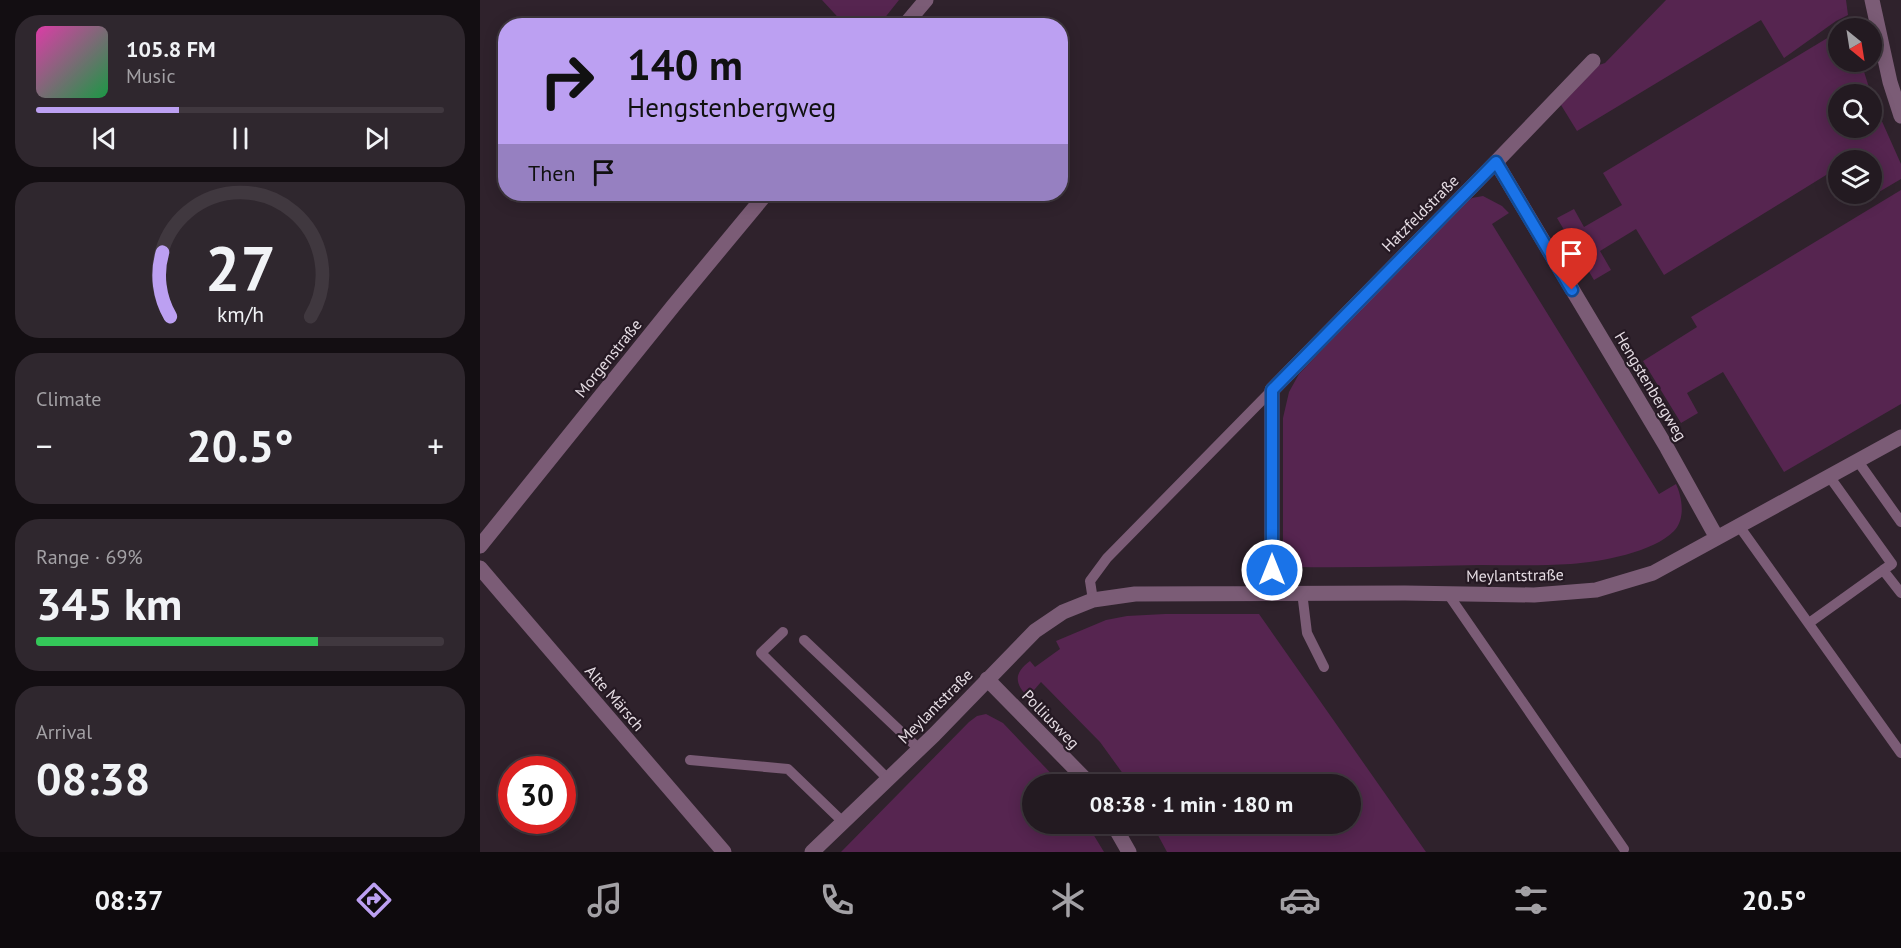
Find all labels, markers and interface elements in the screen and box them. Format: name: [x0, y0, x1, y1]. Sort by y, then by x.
north arrow: [1828, 18, 1882, 72]
map controls: [1828, 18, 1882, 204]
text: 105.8 FM: [126, 35, 216, 63]
text: 140 m: [627, 37, 743, 92]
icon: right: [528, 42, 606, 120]
text: Music: [126, 63, 175, 89]
button: search: [1828, 84, 1882, 138]
text: Hengstenbergweg: [627, 90, 836, 124]
icon: previous: [88, 122, 121, 155]
icon: pause: [224, 122, 257, 155]
icon: next: [360, 122, 393, 155]
button: layers: [1828, 150, 1882, 204]
icon: arrive: [587, 156, 620, 189]
text: Then: [528, 159, 575, 187]
street label: Hatzfeldstraße: [1377, 170, 1463, 256]
text: 27: [205, 227, 275, 308]
pin: [1546, 228, 1597, 290]
icon: arrive: [1555, 237, 1588, 270]
text: km/h: [216, 300, 263, 328]
street label: Morgenstraße: [570, 315, 646, 401]
street label: Hengstenbergweg: [1610, 328, 1692, 444]
text: Climate: [36, 386, 102, 412]
text: 20.5°: [186, 416, 294, 474]
text: −: [36, 424, 53, 467]
text: +: [427, 424, 444, 467]
position arrow: [1240, 538, 1304, 602]
text: Range · 69%: [36, 544, 143, 570]
street label: Meylantstraße: [1466, 564, 1564, 586]
text: 345 km: [36, 574, 182, 632]
street label: Alte Märsch: [581, 661, 649, 735]
street label: Meylantstraße: [893, 664, 977, 748]
street label: Polliusweg: [1018, 685, 1084, 753]
text: Arrival: [36, 719, 92, 745]
text: 08:38: [36, 749, 150, 807]
speed limit sign: 30: [498, 756, 576, 834]
text: 08:38 · 1 min · 180 m: [1090, 790, 1293, 818]
icon: directions: [353, 879, 395, 921]
icon: music: [584, 879, 626, 921]
icon: phone: [816, 879, 858, 921]
icon: climate: [1047, 879, 1089, 921]
icon: car: [1279, 879, 1321, 921]
icon: filters: [1510, 879, 1552, 921]
text: 08:37: [95, 883, 163, 917]
text: 20.5°: [1742, 883, 1806, 917]

